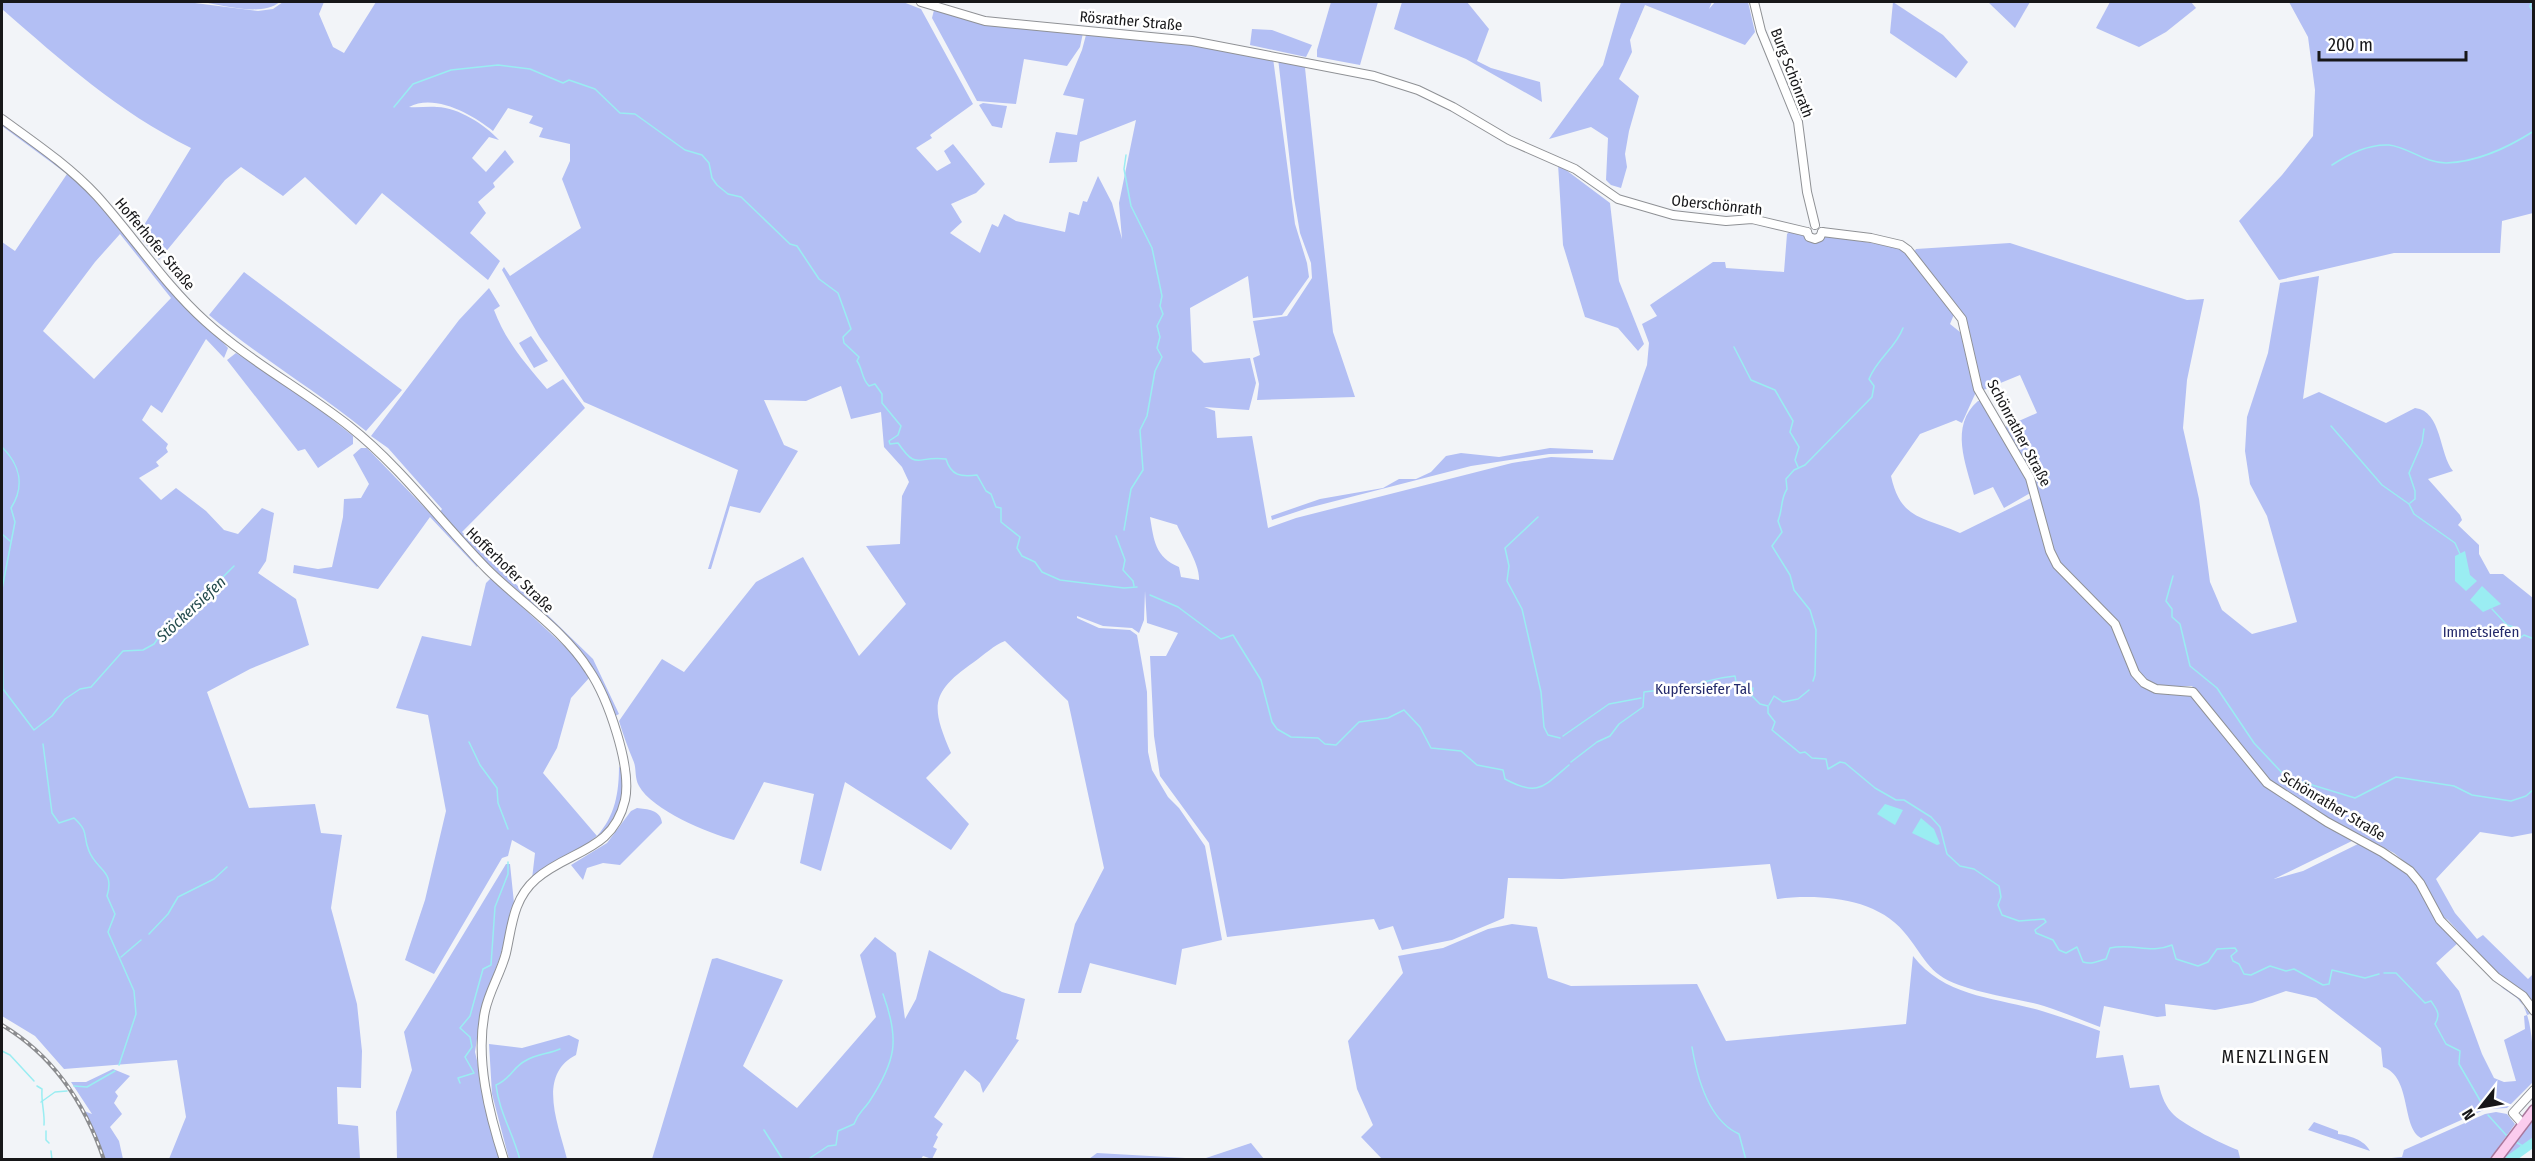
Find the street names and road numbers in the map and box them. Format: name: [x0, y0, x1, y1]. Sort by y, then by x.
street label: Rösrather Straße: [1079, 8, 1183, 34]
street label: Burg Schönrath: [1767, 26, 1817, 120]
street label: Oberschönrath: [1671, 191, 1763, 219]
street label: Hofferhofer Straße: [111, 194, 199, 294]
street label: Schönrather Straße: [1983, 376, 2055, 490]
street label: Hofferhofer Straße: [462, 524, 558, 616]
street label: Schönrather Straße: [2278, 768, 2388, 844]

